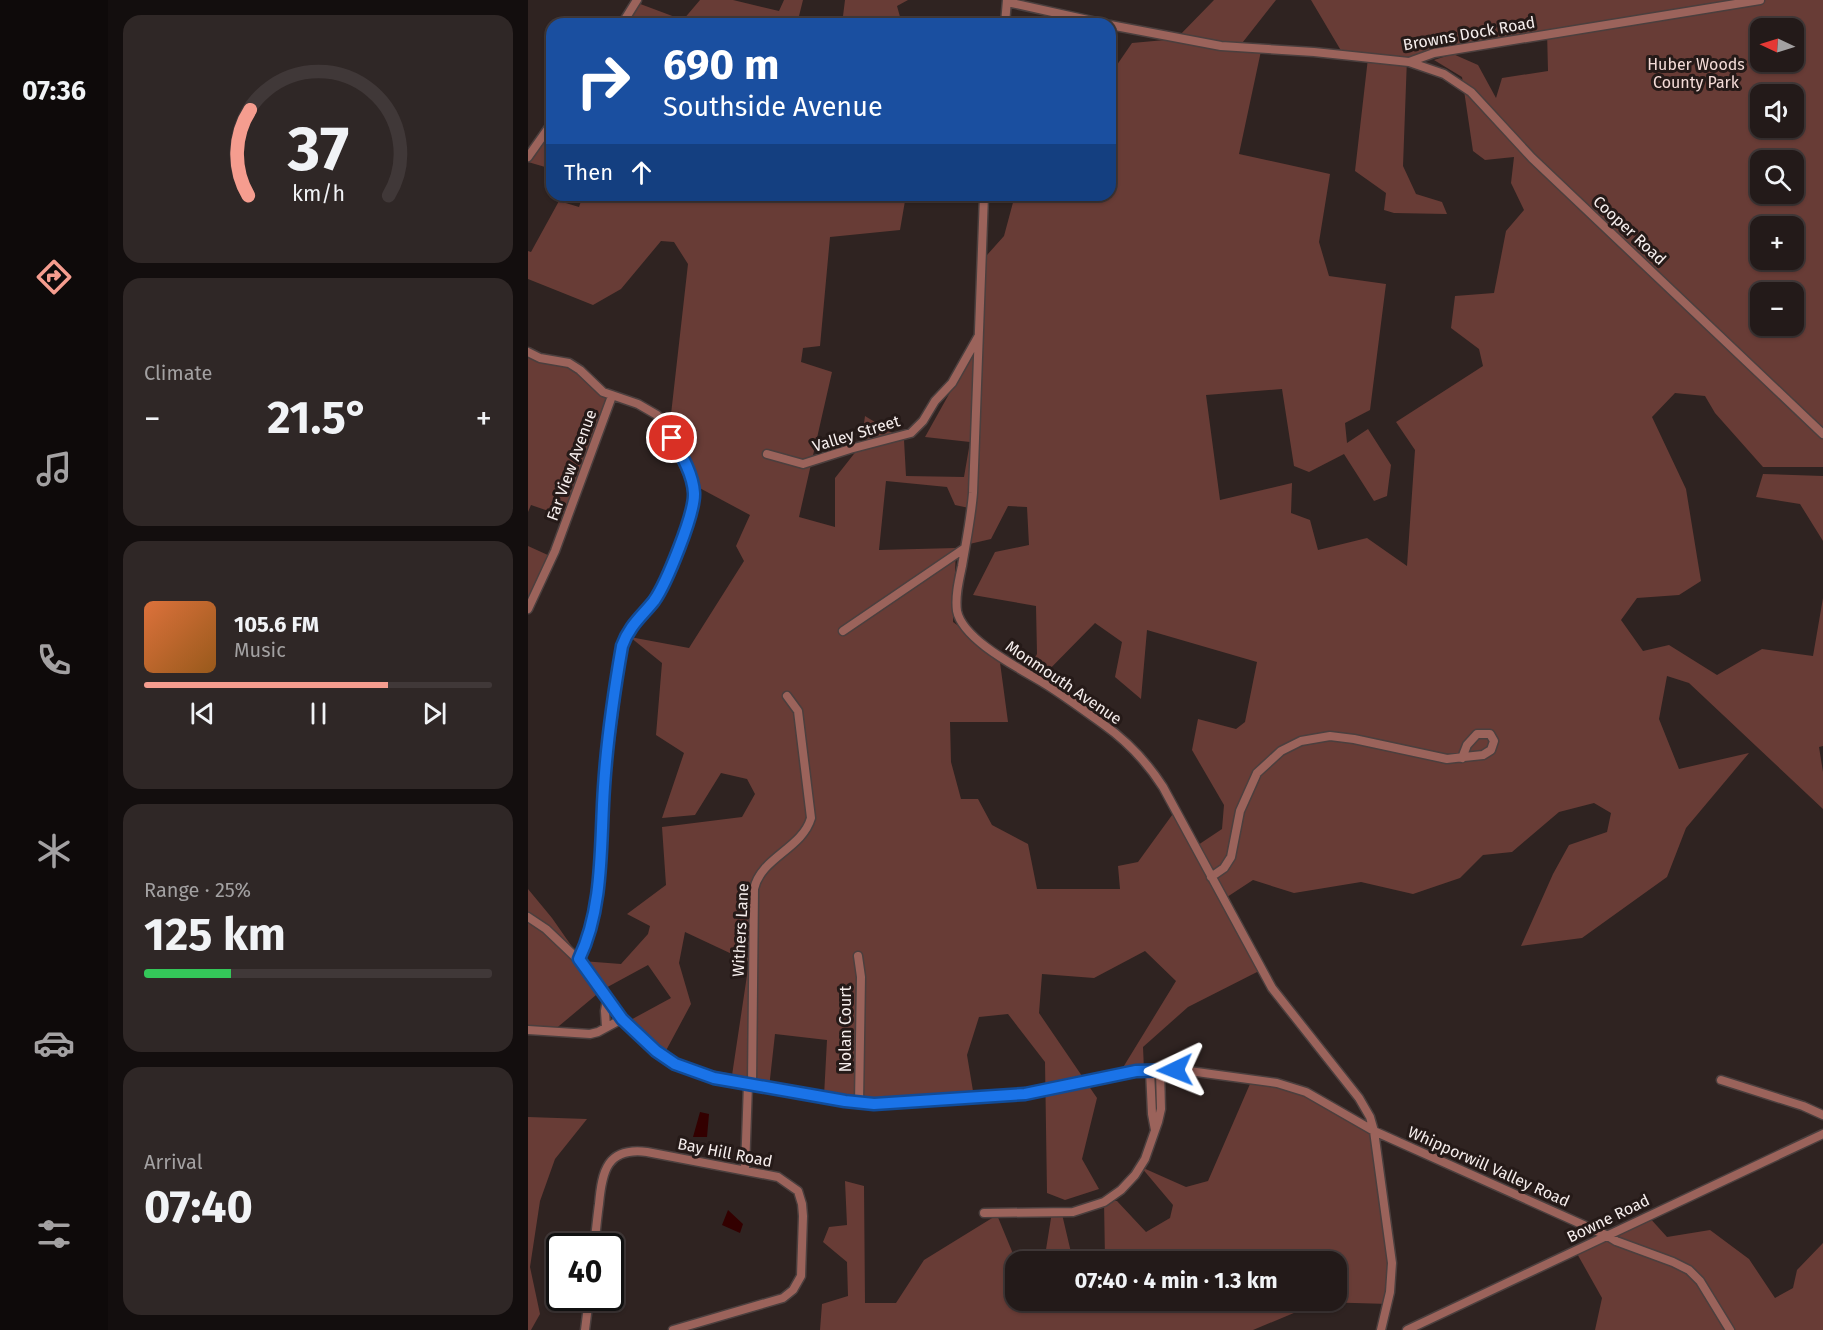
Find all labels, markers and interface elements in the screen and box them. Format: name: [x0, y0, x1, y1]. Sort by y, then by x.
street label: Browns Dock Road: [1401, 13, 1537, 54]
north arrow: [1750, 18, 1804, 72]
map controls: [1750, 18, 1804, 336]
text: 690 m: [663, 40, 780, 90]
icon: right: [564, 42, 642, 120]
park label: Huber Woods County Park: [1647, 55, 1745, 92]
text: 07:36: [22, 75, 86, 107]
button: sound: [1750, 84, 1804, 138]
text: Southside Avenue: [663, 91, 883, 123]
text: 37: [286, 112, 349, 187]
button: search: [1750, 150, 1804, 204]
icon: ahead: [625, 156, 658, 189]
text: Then: [564, 159, 613, 186]
text: km/h: [291, 181, 345, 207]
street label: Cooper Road: [1589, 192, 1670, 269]
button: +: [1750, 216, 1804, 270]
icon: directions: [33, 256, 75, 298]
button: −: [1750, 282, 1804, 336]
text: Climate: [144, 361, 212, 385]
text: 21.5°: [267, 391, 369, 445]
text: −: [144, 399, 161, 439]
text: +: [476, 399, 492, 439]
street label: Far View Avenue: [543, 407, 600, 523]
street label: Valley Street: [810, 411, 902, 456]
pin: [646, 412, 697, 463]
icon: arrive: [655, 421, 688, 454]
icon: music: [33, 448, 75, 490]
text: 105.6 FM: [234, 611, 319, 638]
street label: Monmouth Avenue: [1002, 637, 1125, 728]
text: Music: [234, 638, 286, 662]
icon: phone: [33, 639, 75, 681]
icon: previous: [186, 697, 219, 730]
icon: pause: [302, 697, 335, 730]
icon: next: [418, 697, 451, 730]
icon: climate: [33, 830, 75, 872]
text: Range · 25%: [144, 878, 251, 902]
street label: Withers Lane: [729, 883, 752, 977]
text: 125 km: [144, 908, 286, 962]
street label: Nolan Court: [836, 986, 855, 1072]
icon: car: [33, 1022, 75, 1064]
position arrow: [1143, 1038, 1207, 1102]
street label: Whipporwill Valley Road: [1405, 1122, 1573, 1211]
street label: Bay Hill Road: [676, 1134, 774, 1171]
text: Arrival: [144, 1150, 203, 1174]
text: 07:40: [144, 1180, 253, 1234]
street label: Bowne Road: [1564, 1190, 1653, 1247]
icon: filters: [33, 1213, 75, 1255]
speed limit sign: 40: [546, 1233, 624, 1311]
text: 07:40 · 4 min · 1.3 km: [1075, 1267, 1277, 1294]

